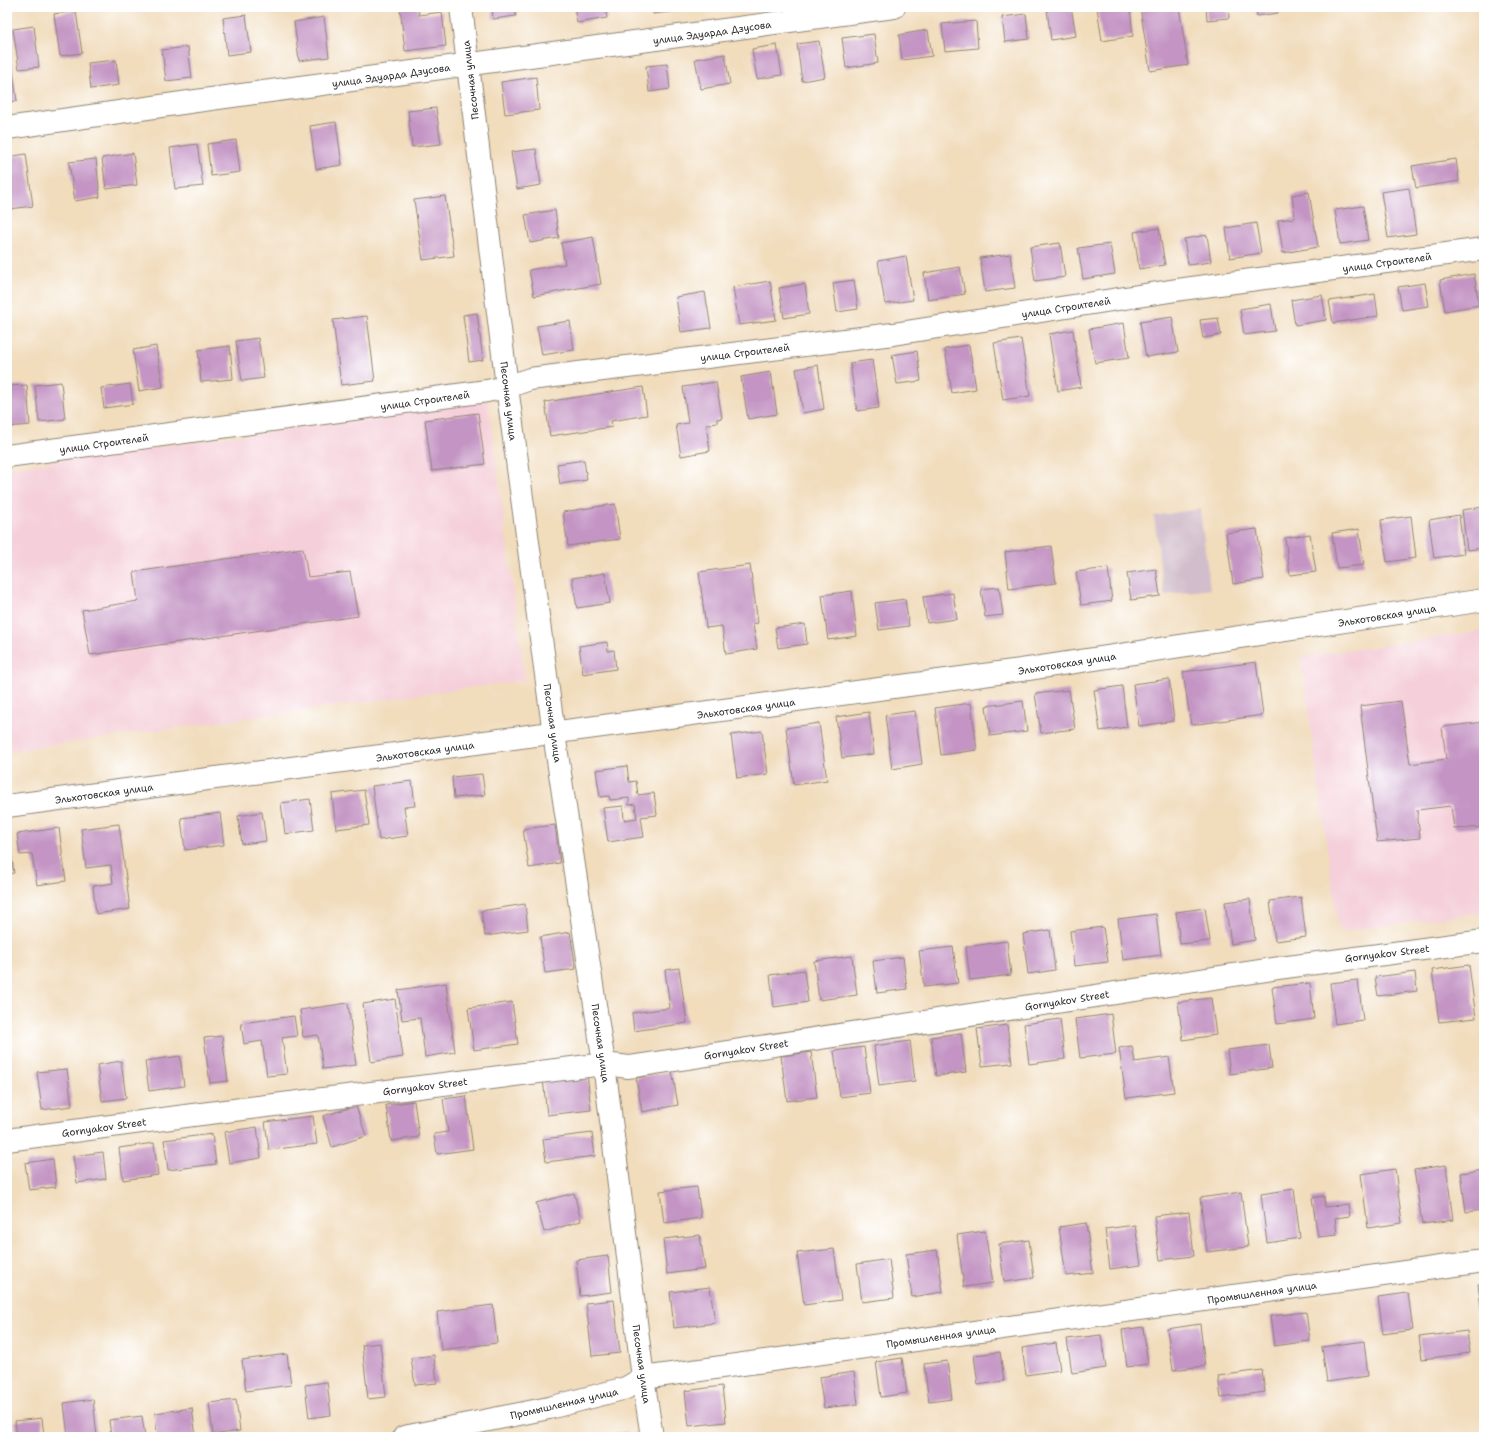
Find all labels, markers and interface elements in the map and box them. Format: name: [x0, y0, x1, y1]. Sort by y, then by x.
street label: улица Эдуарда Дзусова: [652, 18, 773, 47]
street label: Песочная улица: [459, 39, 482, 120]
street label: улица Эдуарда Дзусова: [331, 61, 452, 90]
street label: улица Строителей: [1342, 250, 1433, 275]
street label: улица Строителей: [1021, 294, 1112, 321]
street label: улица Строителей: [700, 341, 791, 364]
street label: Песочная улица: [497, 361, 520, 442]
street label: улица Строителей: [380, 388, 471, 413]
street label: улица Строителей: [59, 431, 150, 456]
street label: Эльхотовская улица: [1337, 601, 1438, 630]
street label: Эльхотовская улица: [1017, 649, 1118, 678]
street label: Песочная улица: [541, 683, 565, 764]
street label: Эльхотовская улица: [696, 695, 797, 722]
street label: Эльхотовская улица: [375, 738, 476, 765]
street label: Эльхотовская улица: [54, 780, 155, 807]
street label: Gornyakov Street: [1344, 942, 1430, 965]
street label: Gornyakov Street: [1024, 987, 1110, 1014]
street label: Песочная улица: [589, 1003, 613, 1084]
street label: Gornyakov Street: [703, 1036, 789, 1063]
street label: Gornyakov Street: [382, 1075, 468, 1098]
street label: Gornyakov Street: [61, 1115, 147, 1140]
street label: Промышленная улица: [1207, 1278, 1318, 1307]
street label: Промышленная улица: [886, 1322, 997, 1351]
street label: Песочная улица: [630, 1324, 654, 1405]
street label: Промышленная улица: [509, 1385, 620, 1422]

